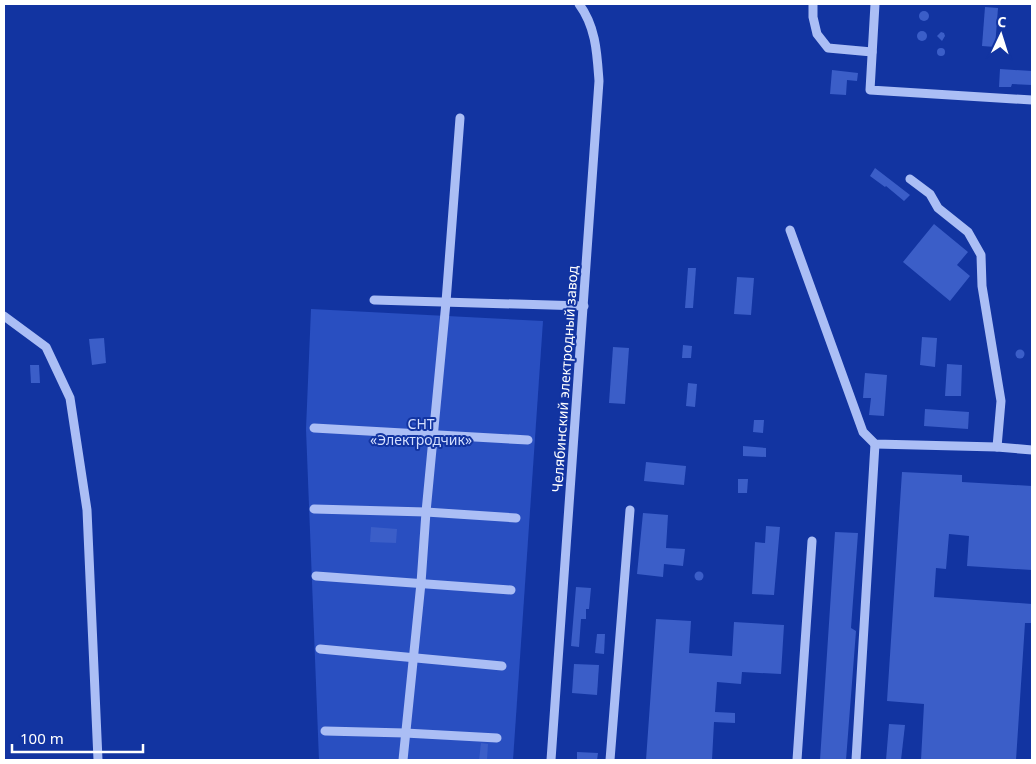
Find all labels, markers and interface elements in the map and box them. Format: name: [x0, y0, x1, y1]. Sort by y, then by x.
north arrow: [976, 10, 1026, 60]
text: С: [997, 12, 1007, 31]
street label: Челябинский электродный завод: [547, 265, 582, 493]
park label: СНТ «Электродчик»: [370, 414, 472, 449]
scale bar: [12, 722, 144, 754]
text: 100 m: [20, 728, 64, 748]

